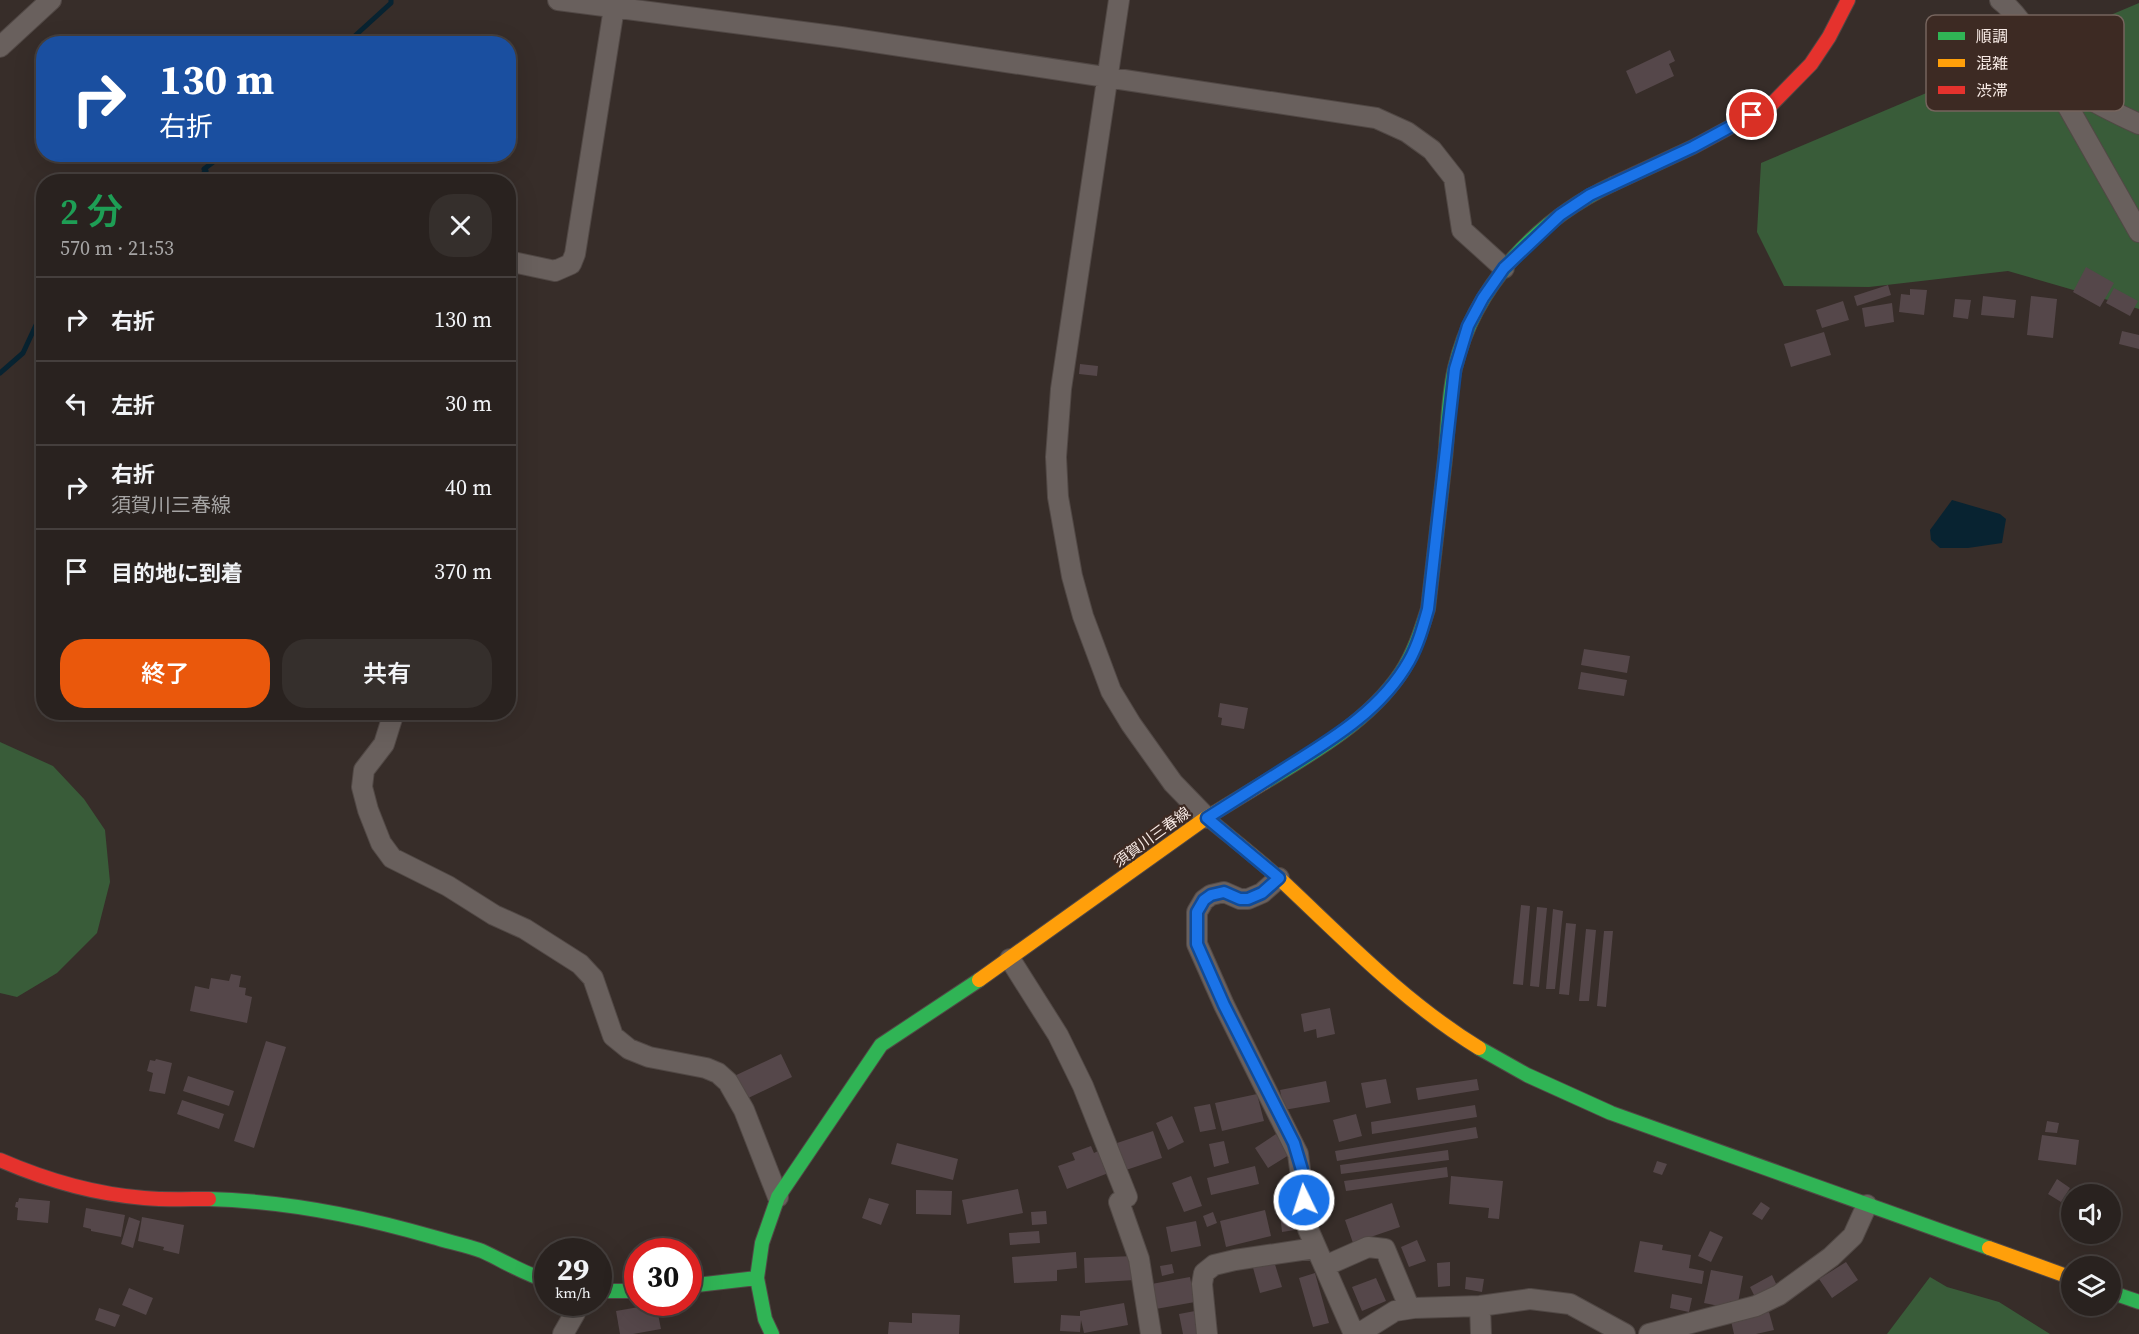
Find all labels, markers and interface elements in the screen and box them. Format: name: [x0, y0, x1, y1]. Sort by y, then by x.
legend: [1926, 15, 2124, 111]
text: 順調: [1976, 25, 2008, 47]
text: 130 m: [159, 50, 274, 108]
text: 混雑: [1976, 52, 2008, 74]
icon: right: [60, 60, 138, 138]
text: 渋滞: [1976, 79, 2008, 101]
pin: [1726, 89, 1777, 140]
icon: arrive: [1735, 98, 1768, 131]
text: 右折: [159, 108, 213, 145]
text: 2 分: [60, 187, 123, 236]
button: close: [429, 194, 492, 257]
text: 570 m · 21:53: [60, 234, 174, 262]
icon: right: [60, 303, 93, 336]
text: 130 m: [434, 304, 492, 334]
text: 右折: [111, 306, 155, 336]
icon: left: [60, 387, 93, 420]
text: 30 m: [445, 388, 492, 418]
text: 左折: [111, 390, 155, 420]
text: 右折: [111, 459, 155, 489]
icon: right: [60, 471, 93, 504]
text: 40 m: [445, 472, 492, 502]
text: 須賀川三春線: [111, 491, 231, 519]
icon: arrive: [60, 555, 93, 588]
text: 370 m: [434, 556, 492, 586]
text: 目的地に到着: [111, 558, 243, 588]
button: 終了: [60, 639, 270, 708]
button: 共有: [282, 639, 492, 708]
street label: 須賀川三春線: [1109, 802, 1194, 872]
position arrow: [1272, 1168, 1336, 1232]
map controls: [2061, 1184, 2121, 1316]
button: sound: [2061, 1184, 2121, 1244]
speed limit sign: 30: [624, 1238, 702, 1316]
text: 29: [557, 1249, 589, 1290]
button: layers: [2061, 1256, 2121, 1316]
text: km/h: [555, 1282, 591, 1303]

